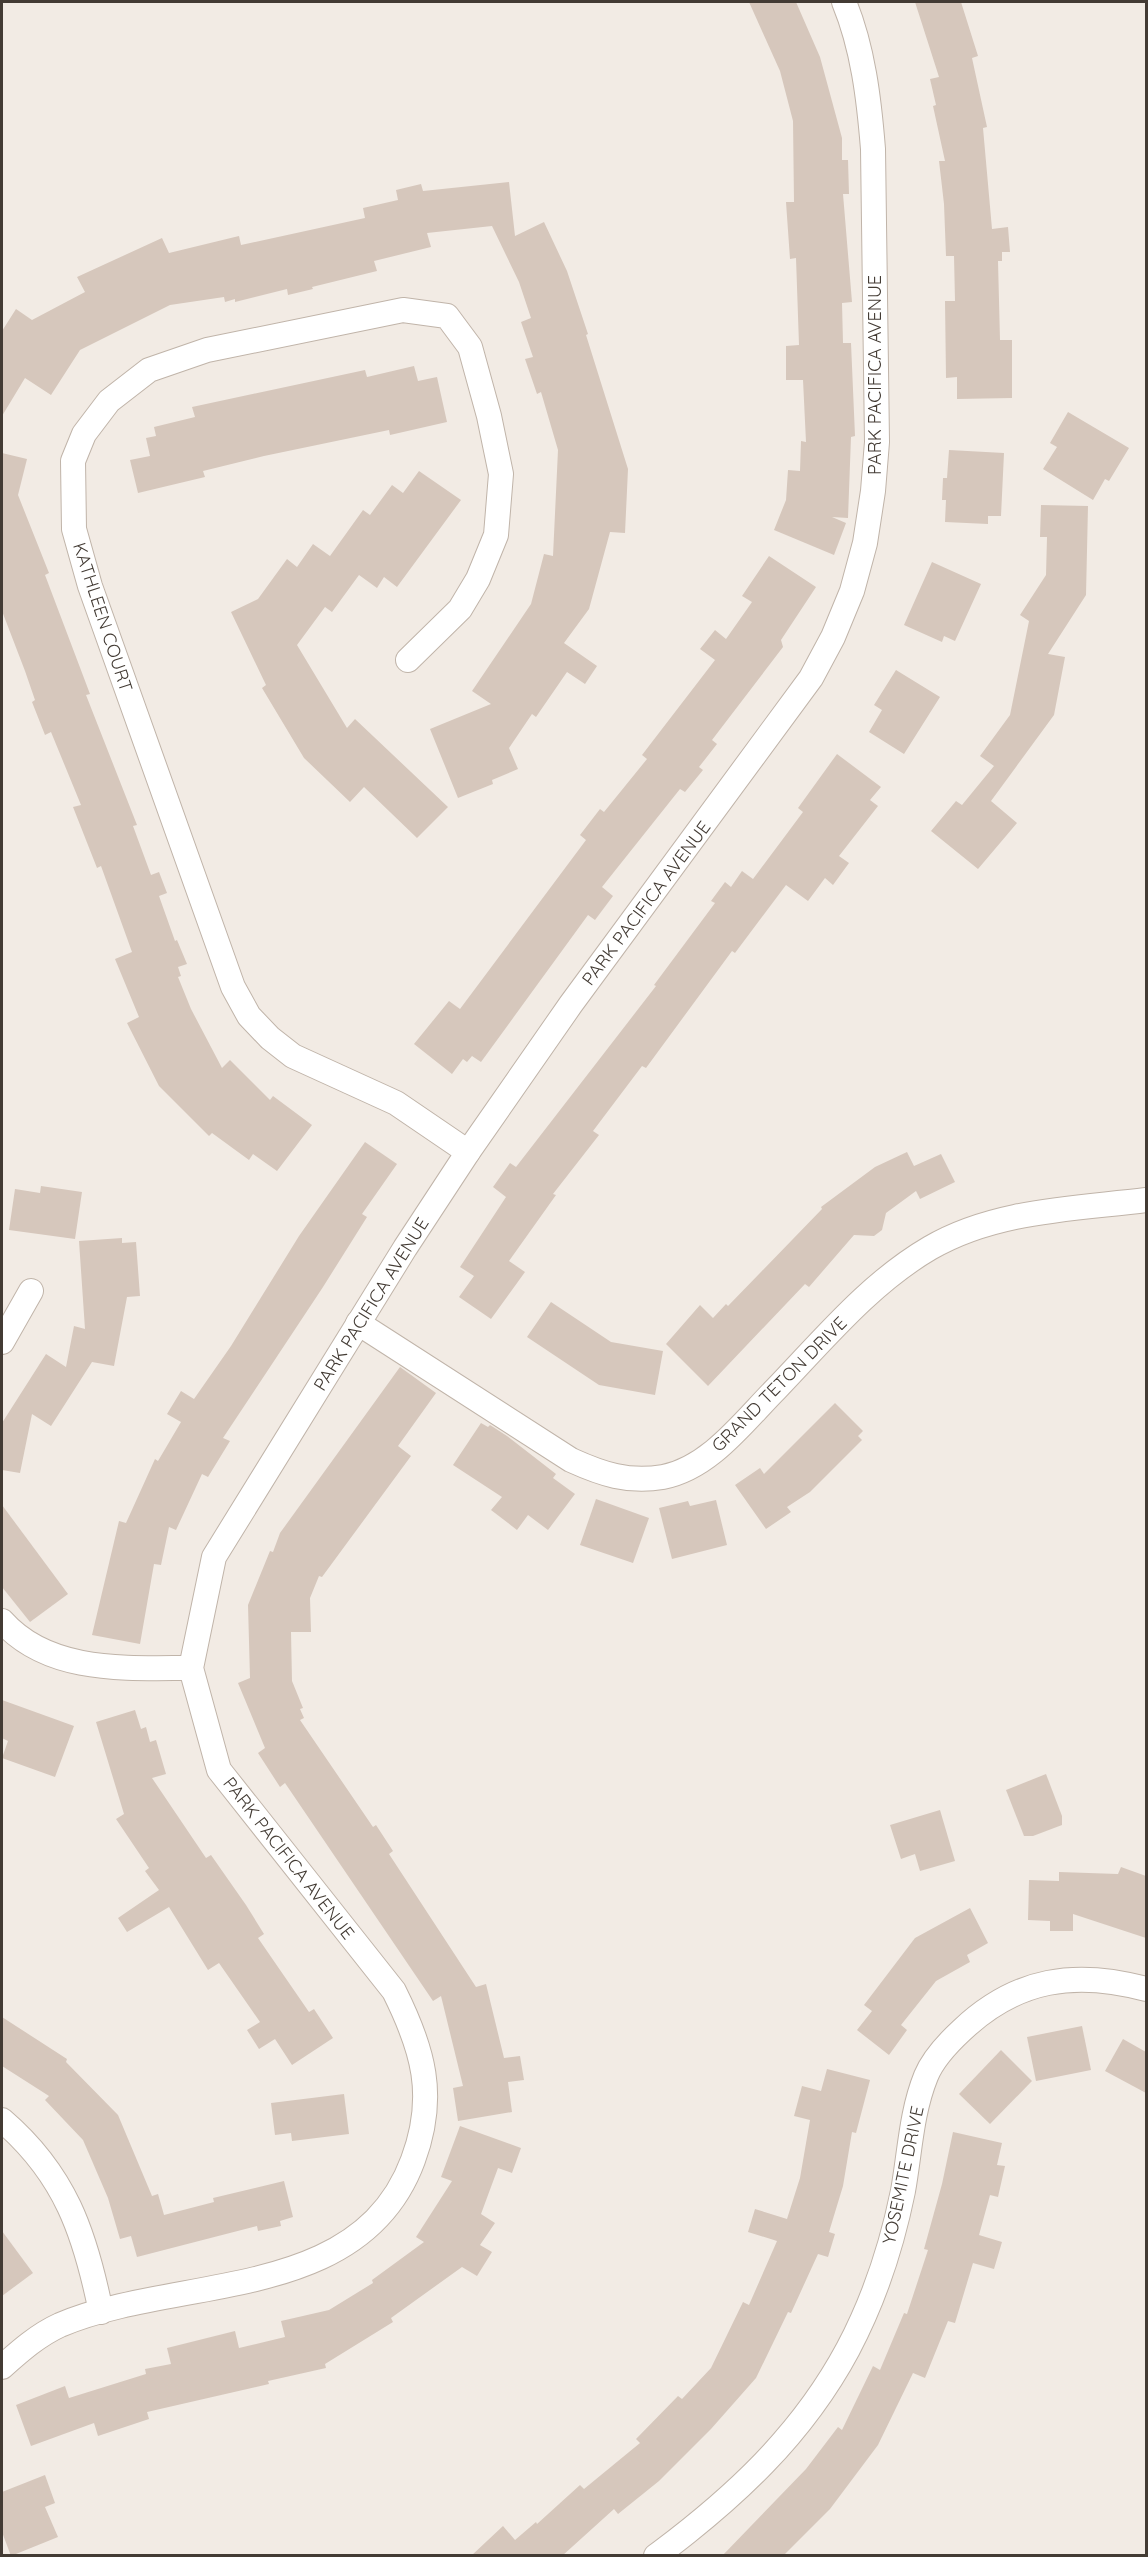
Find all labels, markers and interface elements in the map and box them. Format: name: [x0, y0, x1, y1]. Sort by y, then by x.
street label: PARK PACIFICA AVENUE: [863, 275, 886, 475]
street label: KATHLEEN COURT: [68, 539, 138, 695]
street label: PARK PACIFICA AVENUE: [577, 816, 715, 990]
street label: PARK PACIFICA AVENUE: [308, 1213, 434, 1395]
street label: GRAND TETON DRIVE: [706, 1311, 852, 1457]
street label: PARK PACIFICA AVENUE: [218, 1772, 360, 1944]
street label: YOSEMITE DRIVE: [877, 2104, 929, 2246]

